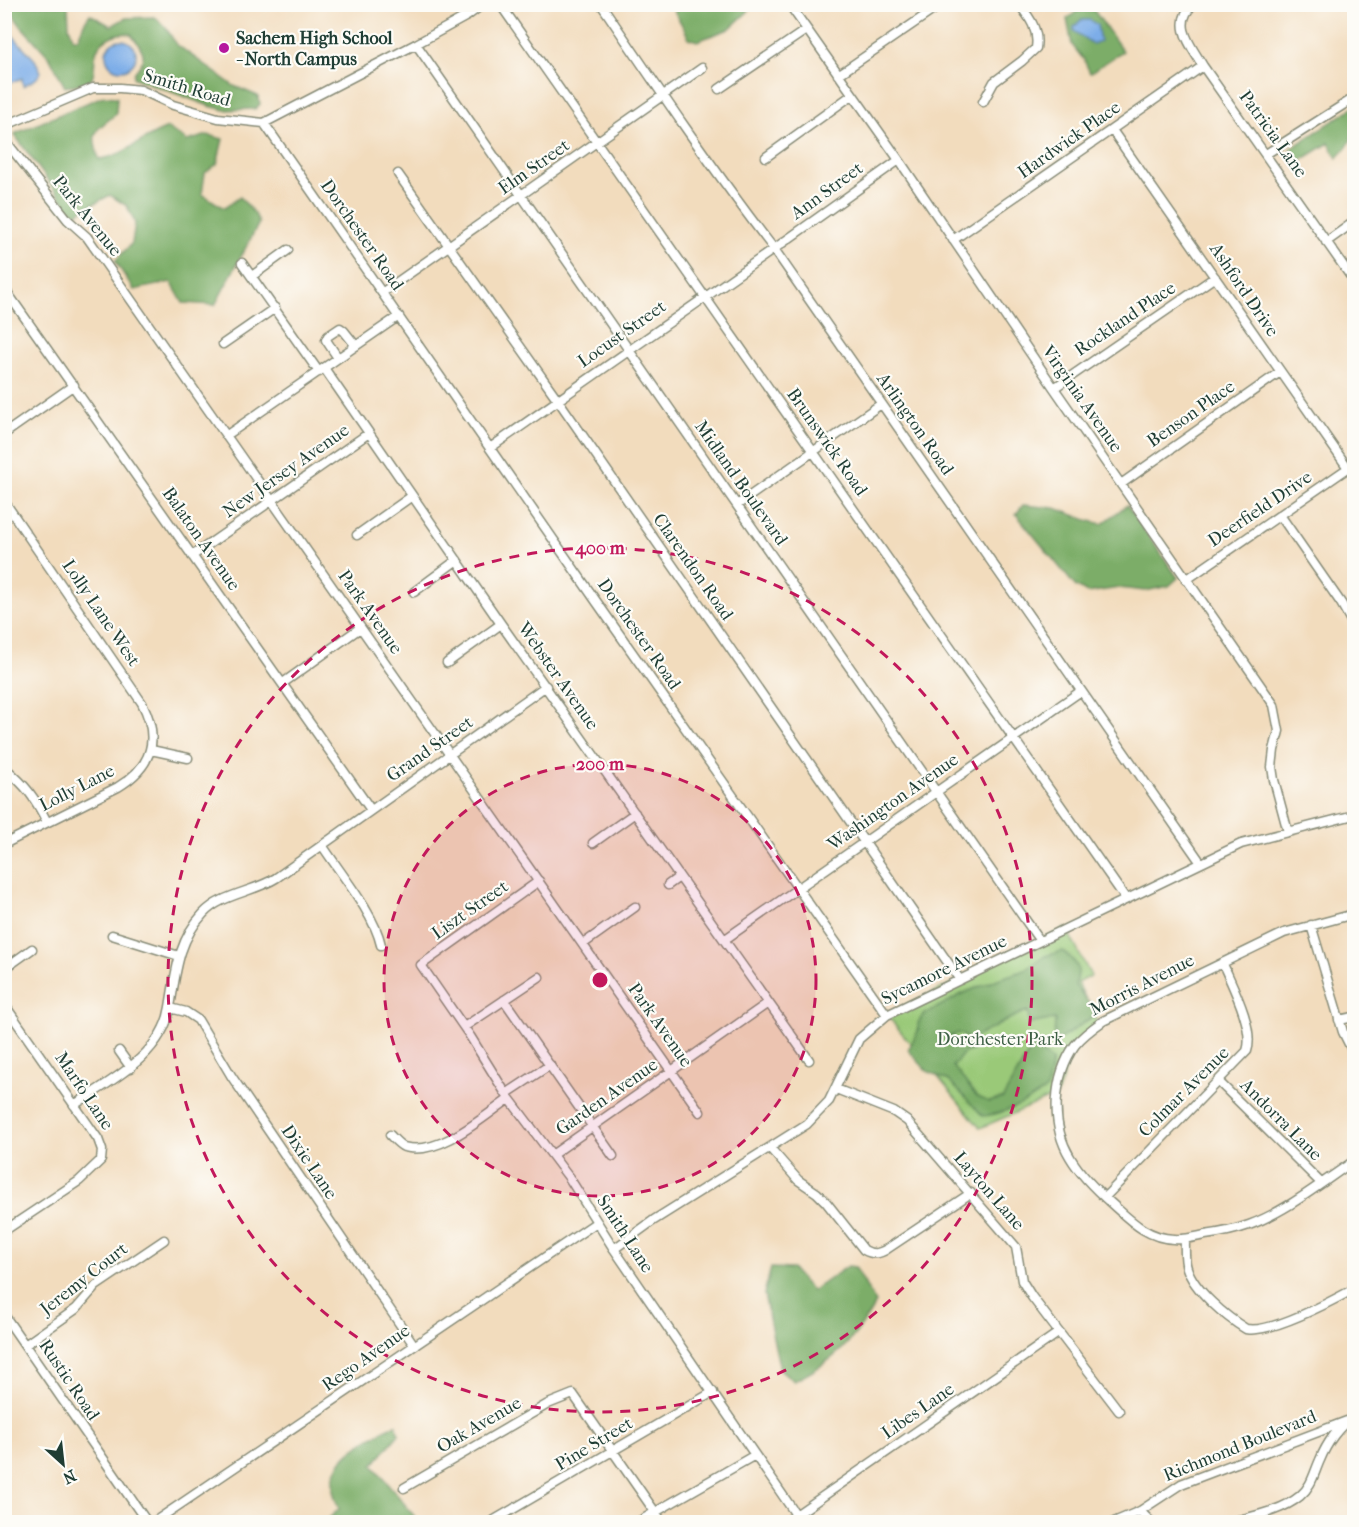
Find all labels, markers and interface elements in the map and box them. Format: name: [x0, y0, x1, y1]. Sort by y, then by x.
place label: Sachem High School - North Campus: [236, 28, 394, 70]
marker: Sachem High School - North Campus: [217, 41, 231, 55]
street label: Smith Road: [141, 65, 233, 111]
street label: Patricia Lane: [1234, 86, 1312, 182]
street label: Hardwick Place: [1014, 97, 1124, 183]
street label: Elm Street: [494, 134, 574, 199]
street label: Ann Street: [786, 157, 868, 225]
street label: Park Avenue: [48, 171, 126, 261]
street label: Dorchester Road: [316, 175, 408, 295]
street label: Ashford Drive: [1205, 239, 1283, 341]
street label: Rockland Place: [1070, 277, 1180, 361]
street label: Locust Street: [574, 296, 671, 372]
street label: Virginia Avenue: [1037, 341, 1127, 457]
street label: Arlington Road: [872, 368, 958, 479]
street label: Benson Place: [1143, 376, 1239, 452]
street label: Brunswick Road: [782, 384, 872, 500]
street label: Midland Boulevard: [690, 417, 792, 550]
street label: New Jersey Avenue: [219, 420, 353, 522]
street label: Deerfield Drive: [1204, 467, 1316, 551]
street label: Balaton Avenue: [158, 483, 244, 595]
street label: Clarendon Road: [648, 510, 738, 625]
text: 400 m: [574, 538, 626, 559]
street label: Lolly Lane West: [58, 556, 145, 671]
street label: Park Avenue: [333, 566, 407, 658]
street label: Dorchester Road: [593, 574, 685, 694]
street label: Webster Avenue: [513, 617, 603, 734]
street label: Grand Street: [383, 711, 478, 786]
street label: Washington Avenue: [823, 749, 963, 856]
text: 200 m: [576, 754, 625, 775]
street label: Lolly Lane: [36, 760, 118, 816]
street label: Liszt Street: [428, 876, 513, 944]
street label: Sycamore Avenue: [878, 931, 1010, 1009]
street label: Morris Avenue: [1086, 950, 1198, 1020]
centre of rings: [590, 970, 610, 990]
street label: Park Avenue: [623, 979, 697, 1071]
park label: Dorchester Park: [937, 1029, 1064, 1050]
street label: Colmar Avenue: [1135, 1042, 1234, 1141]
street label: Marfo Lane: [50, 1048, 118, 1134]
street label: Garden Avenue: [552, 1054, 662, 1140]
street label: Andorra Lane: [1235, 1074, 1326, 1165]
street label: Dixie Lane: [277, 1121, 341, 1203]
street label: Layton Lane: [949, 1148, 1029, 1234]
street label: Smith Lane: [592, 1191, 658, 1277]
street label: Jeremy Court: [35, 1238, 132, 1321]
street label: Rego Avenue: [318, 1320, 414, 1396]
street label: Rustic Road: [34, 1336, 104, 1425]
street label: Libes Lane: [878, 1378, 958, 1444]
street label: Oak Avenue: [433, 1392, 525, 1458]
street label: Richmond Boulevard: [1161, 1406, 1320, 1486]
street label: Pine Street: [551, 1412, 637, 1475]
north arrow: [33, 1434, 93, 1494]
text: N: [59, 1466, 79, 1489]

